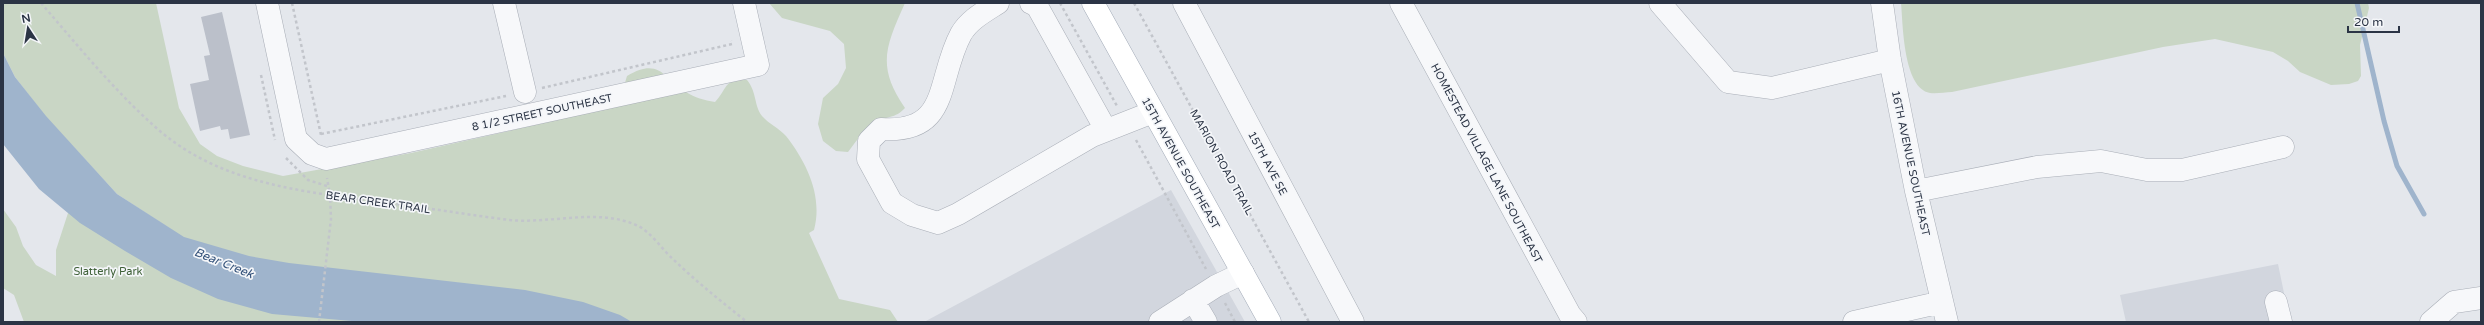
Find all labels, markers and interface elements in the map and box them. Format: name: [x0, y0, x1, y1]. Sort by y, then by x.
north arrow: [8, 8, 48, 48]
scale bar: [2348, 8, 2399, 34]
text: N: [20, 11, 32, 26]
text: 20 m: [2354, 15, 2383, 29]
street label: HOMESTEAD VILLAGE LANE SOUTHEAST: [1428, 61, 1545, 266]
street label: 16TH AVENUE SOUTHEAST: [1889, 89, 1932, 237]
street label: 8 1/2 STREET SOUTHEAST: [471, 91, 614, 134]
street label: 15TH AVENUE SOUTHEAST: [1139, 95, 1222, 232]
street label: MARION ROAD TRAIL: [1187, 107, 1256, 218]
street label: 15TH AVE SE: [1245, 129, 1290, 198]
street label: BEAR CREEK TRAIL: [325, 189, 432, 216]
water label: Bear Creek: [192, 245, 257, 282]
park label: Slatterly Park: [73, 265, 143, 278]

